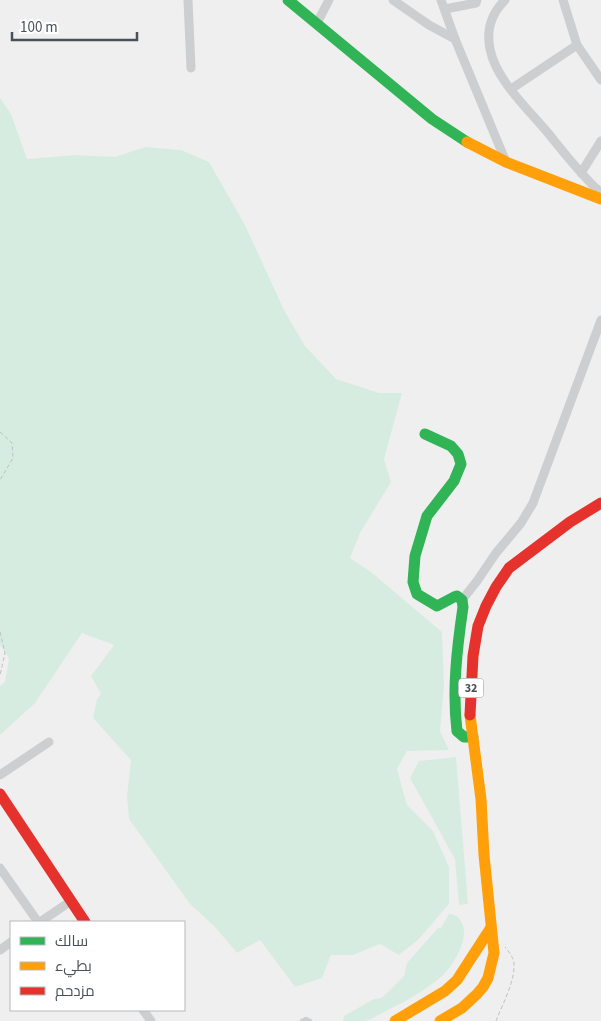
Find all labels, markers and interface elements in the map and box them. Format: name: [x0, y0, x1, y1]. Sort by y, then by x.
scale bar: [12, 10, 138, 42]
text: 100 m: [20, 17, 58, 38]
road number: 32: [458, 678, 484, 698]
legend: [10, 921, 185, 1011]
text: سالك: [55, 931, 88, 952]
text: بطيء: [55, 956, 92, 978]
text: مزدحم: [55, 981, 95, 1002]

